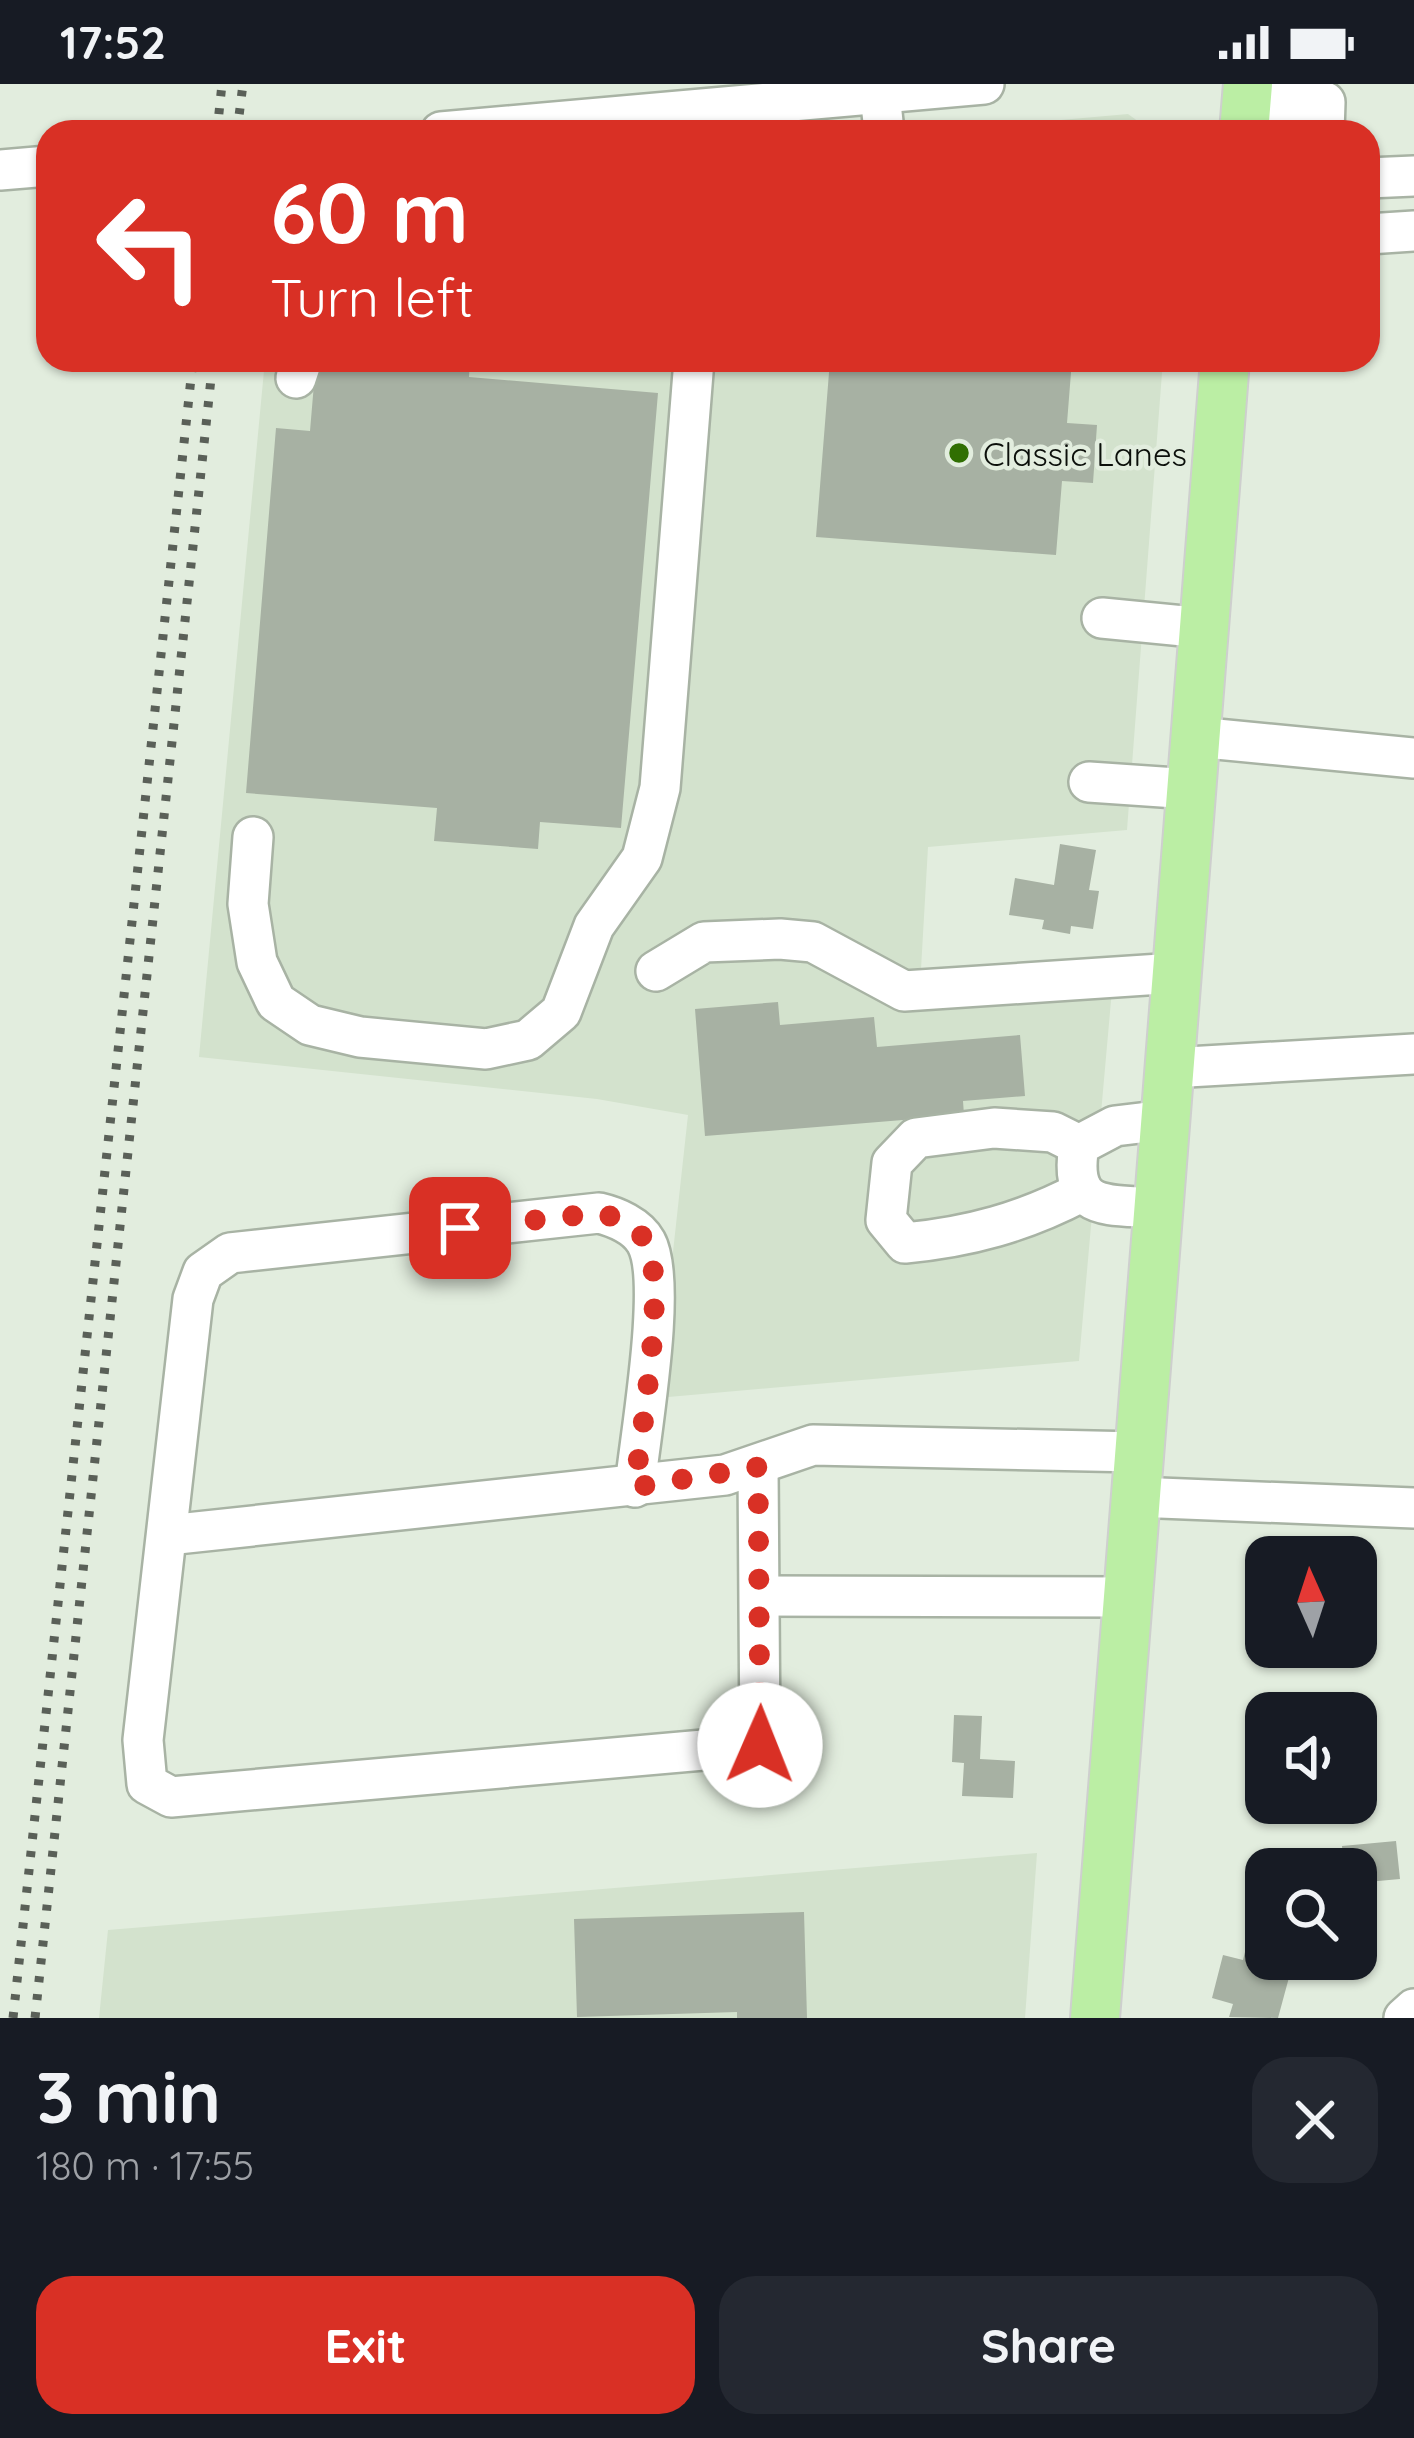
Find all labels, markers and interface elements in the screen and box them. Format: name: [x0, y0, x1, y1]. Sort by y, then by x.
text: 17:52: [60, 14, 166, 70]
text: 60 m: [270, 159, 469, 264]
icon: left: [72, 168, 228, 324]
text: Turn left: [270, 263, 474, 331]
place label: Classic Lanes: [983, 433, 1187, 474]
marker: Classic Lanes: [946, 440, 972, 466]
pin: [409, 1177, 511, 1279]
icon: arrive: [427, 1195, 493, 1261]
north arrow: [1245, 1536, 1377, 1668]
map controls: [1245, 1536, 1377, 1980]
position arrow: [697, 1682, 823, 1808]
button: sound: [1245, 1692, 1377, 1824]
button: search: [1245, 1848, 1377, 1980]
text: 3 min: [36, 2051, 221, 2141]
button: close: [1252, 2057, 1378, 2183]
text: 180 m · 17:55: [36, 2141, 254, 2190]
button: Exit: [36, 2276, 695, 2414]
button: Share: [719, 2276, 1378, 2414]

